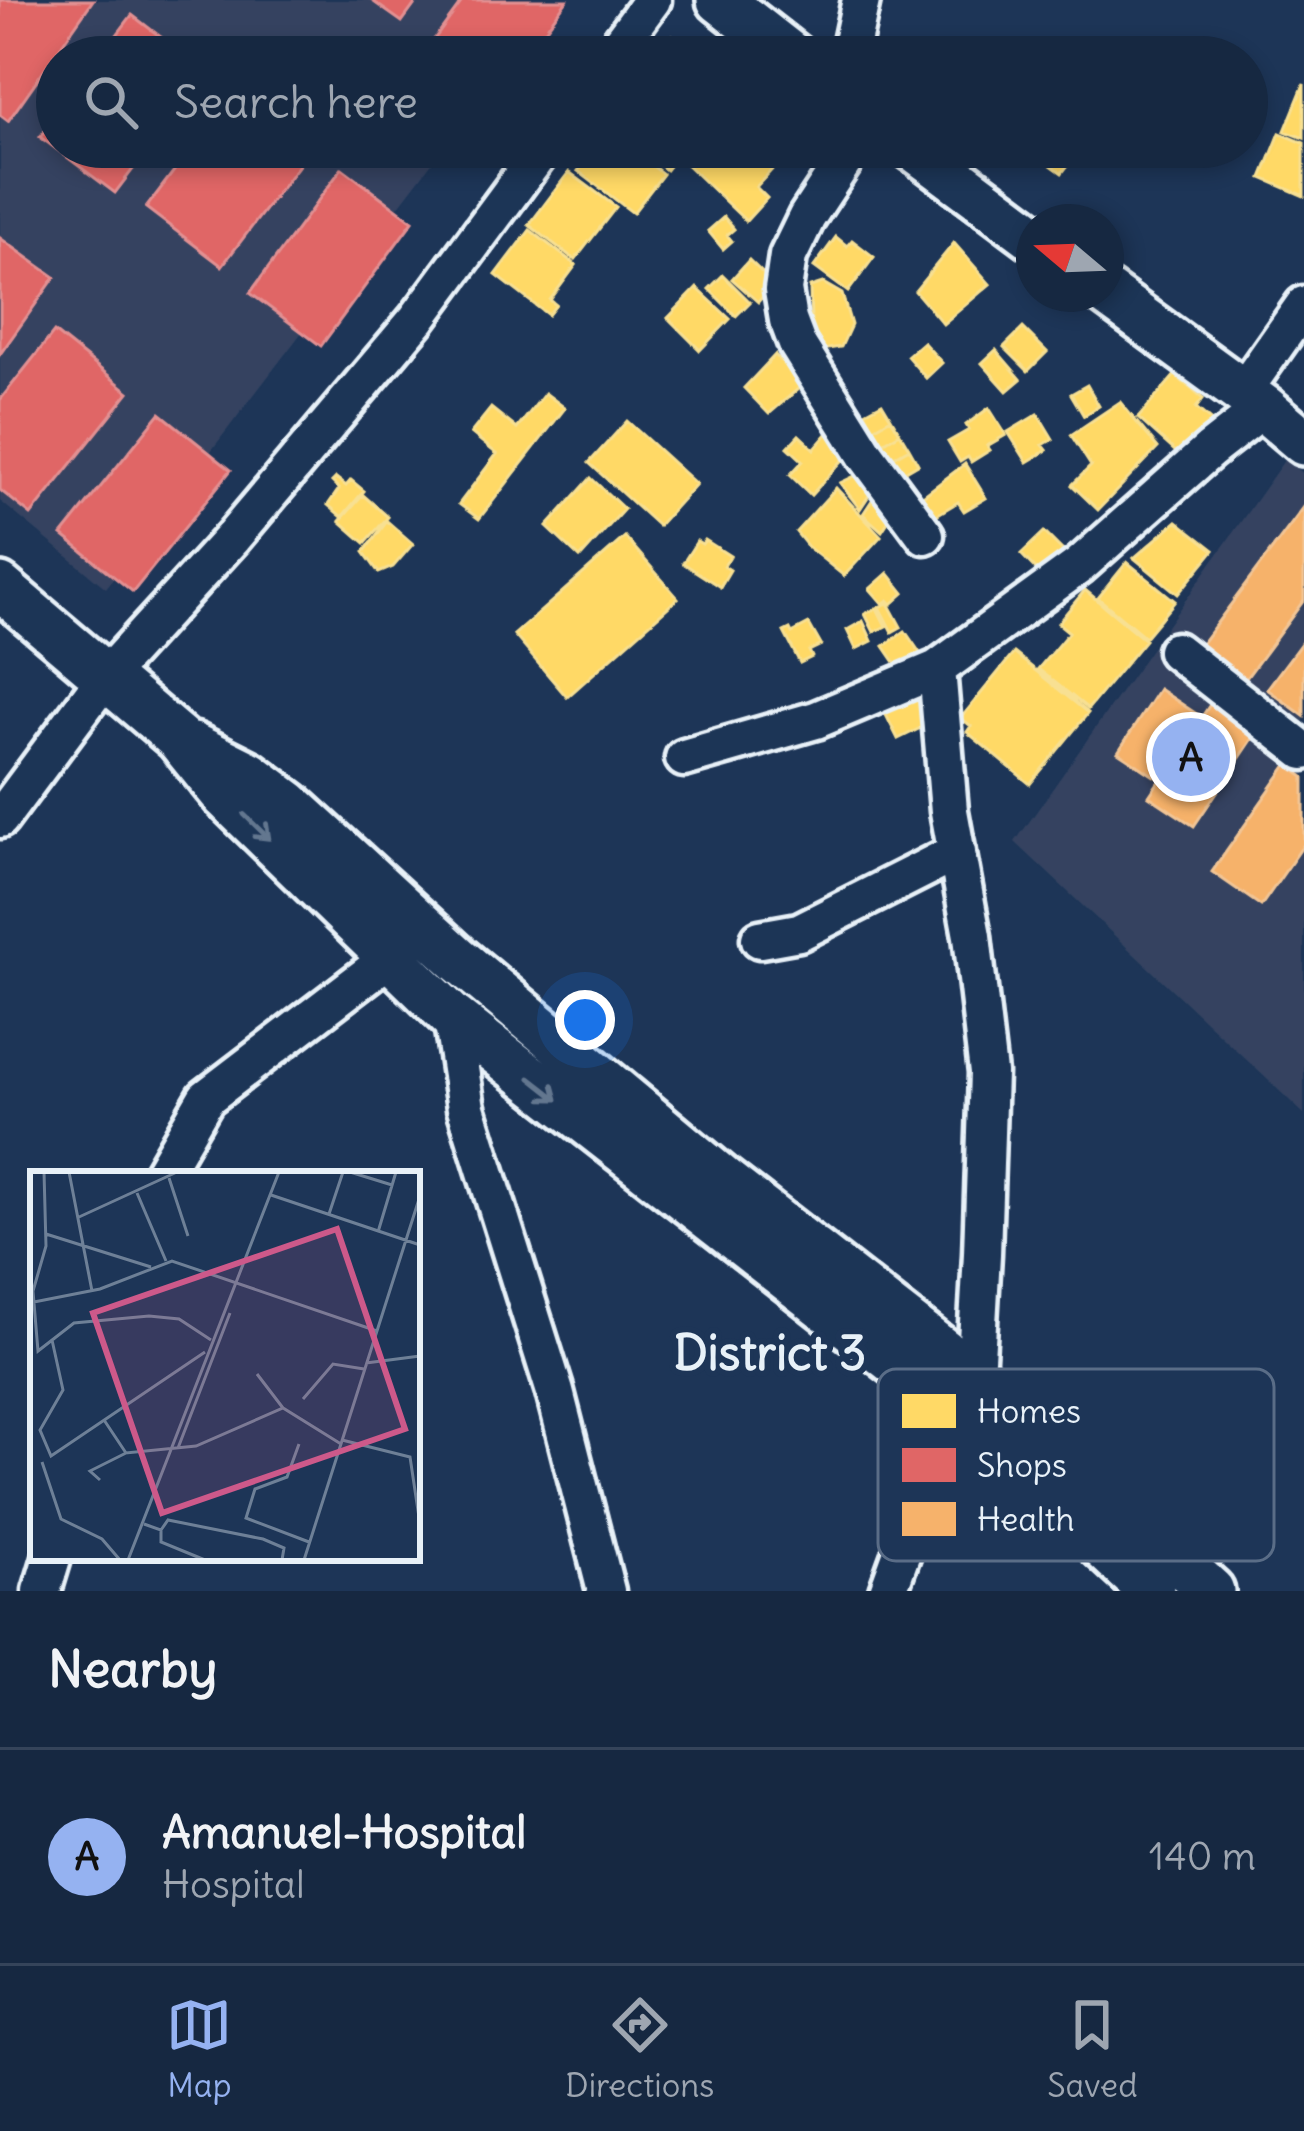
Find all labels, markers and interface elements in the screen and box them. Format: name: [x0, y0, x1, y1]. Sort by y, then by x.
search box: [36, 36, 1268, 168]
icon: search: [78, 69, 144, 135]
text: Search here: [174, 74, 418, 130]
north arrow: [1016, 204, 1124, 312]
pin: A: [1152, 712, 1230, 802]
one-way arrow: [242, 812, 271, 840]
your location: [555, 990, 615, 1050]
one-way arrow: [528, 1075, 560, 1102]
inset map: [30, 1171, 420, 1561]
district label: District 3: [674, 1323, 866, 1383]
legend: [878, 1369, 1274, 1561]
text: Homes: [977, 1390, 1081, 1432]
text: Shops: [977, 1444, 1067, 1486]
text: Health: [977, 1498, 1075, 1540]
text: Nearby: [48, 1637, 217, 1701]
text: Amanuel-Hospital: [162, 1804, 526, 1860]
text: A: [74, 1832, 100, 1881]
text: 140 m: [1149, 1832, 1256, 1881]
text: Hospital: [162, 1860, 305, 1909]
tab: Map: [166, 1992, 232, 2106]
tab: Directions: [565, 1992, 714, 2106]
tab: Saved: [1047, 1992, 1138, 2106]

